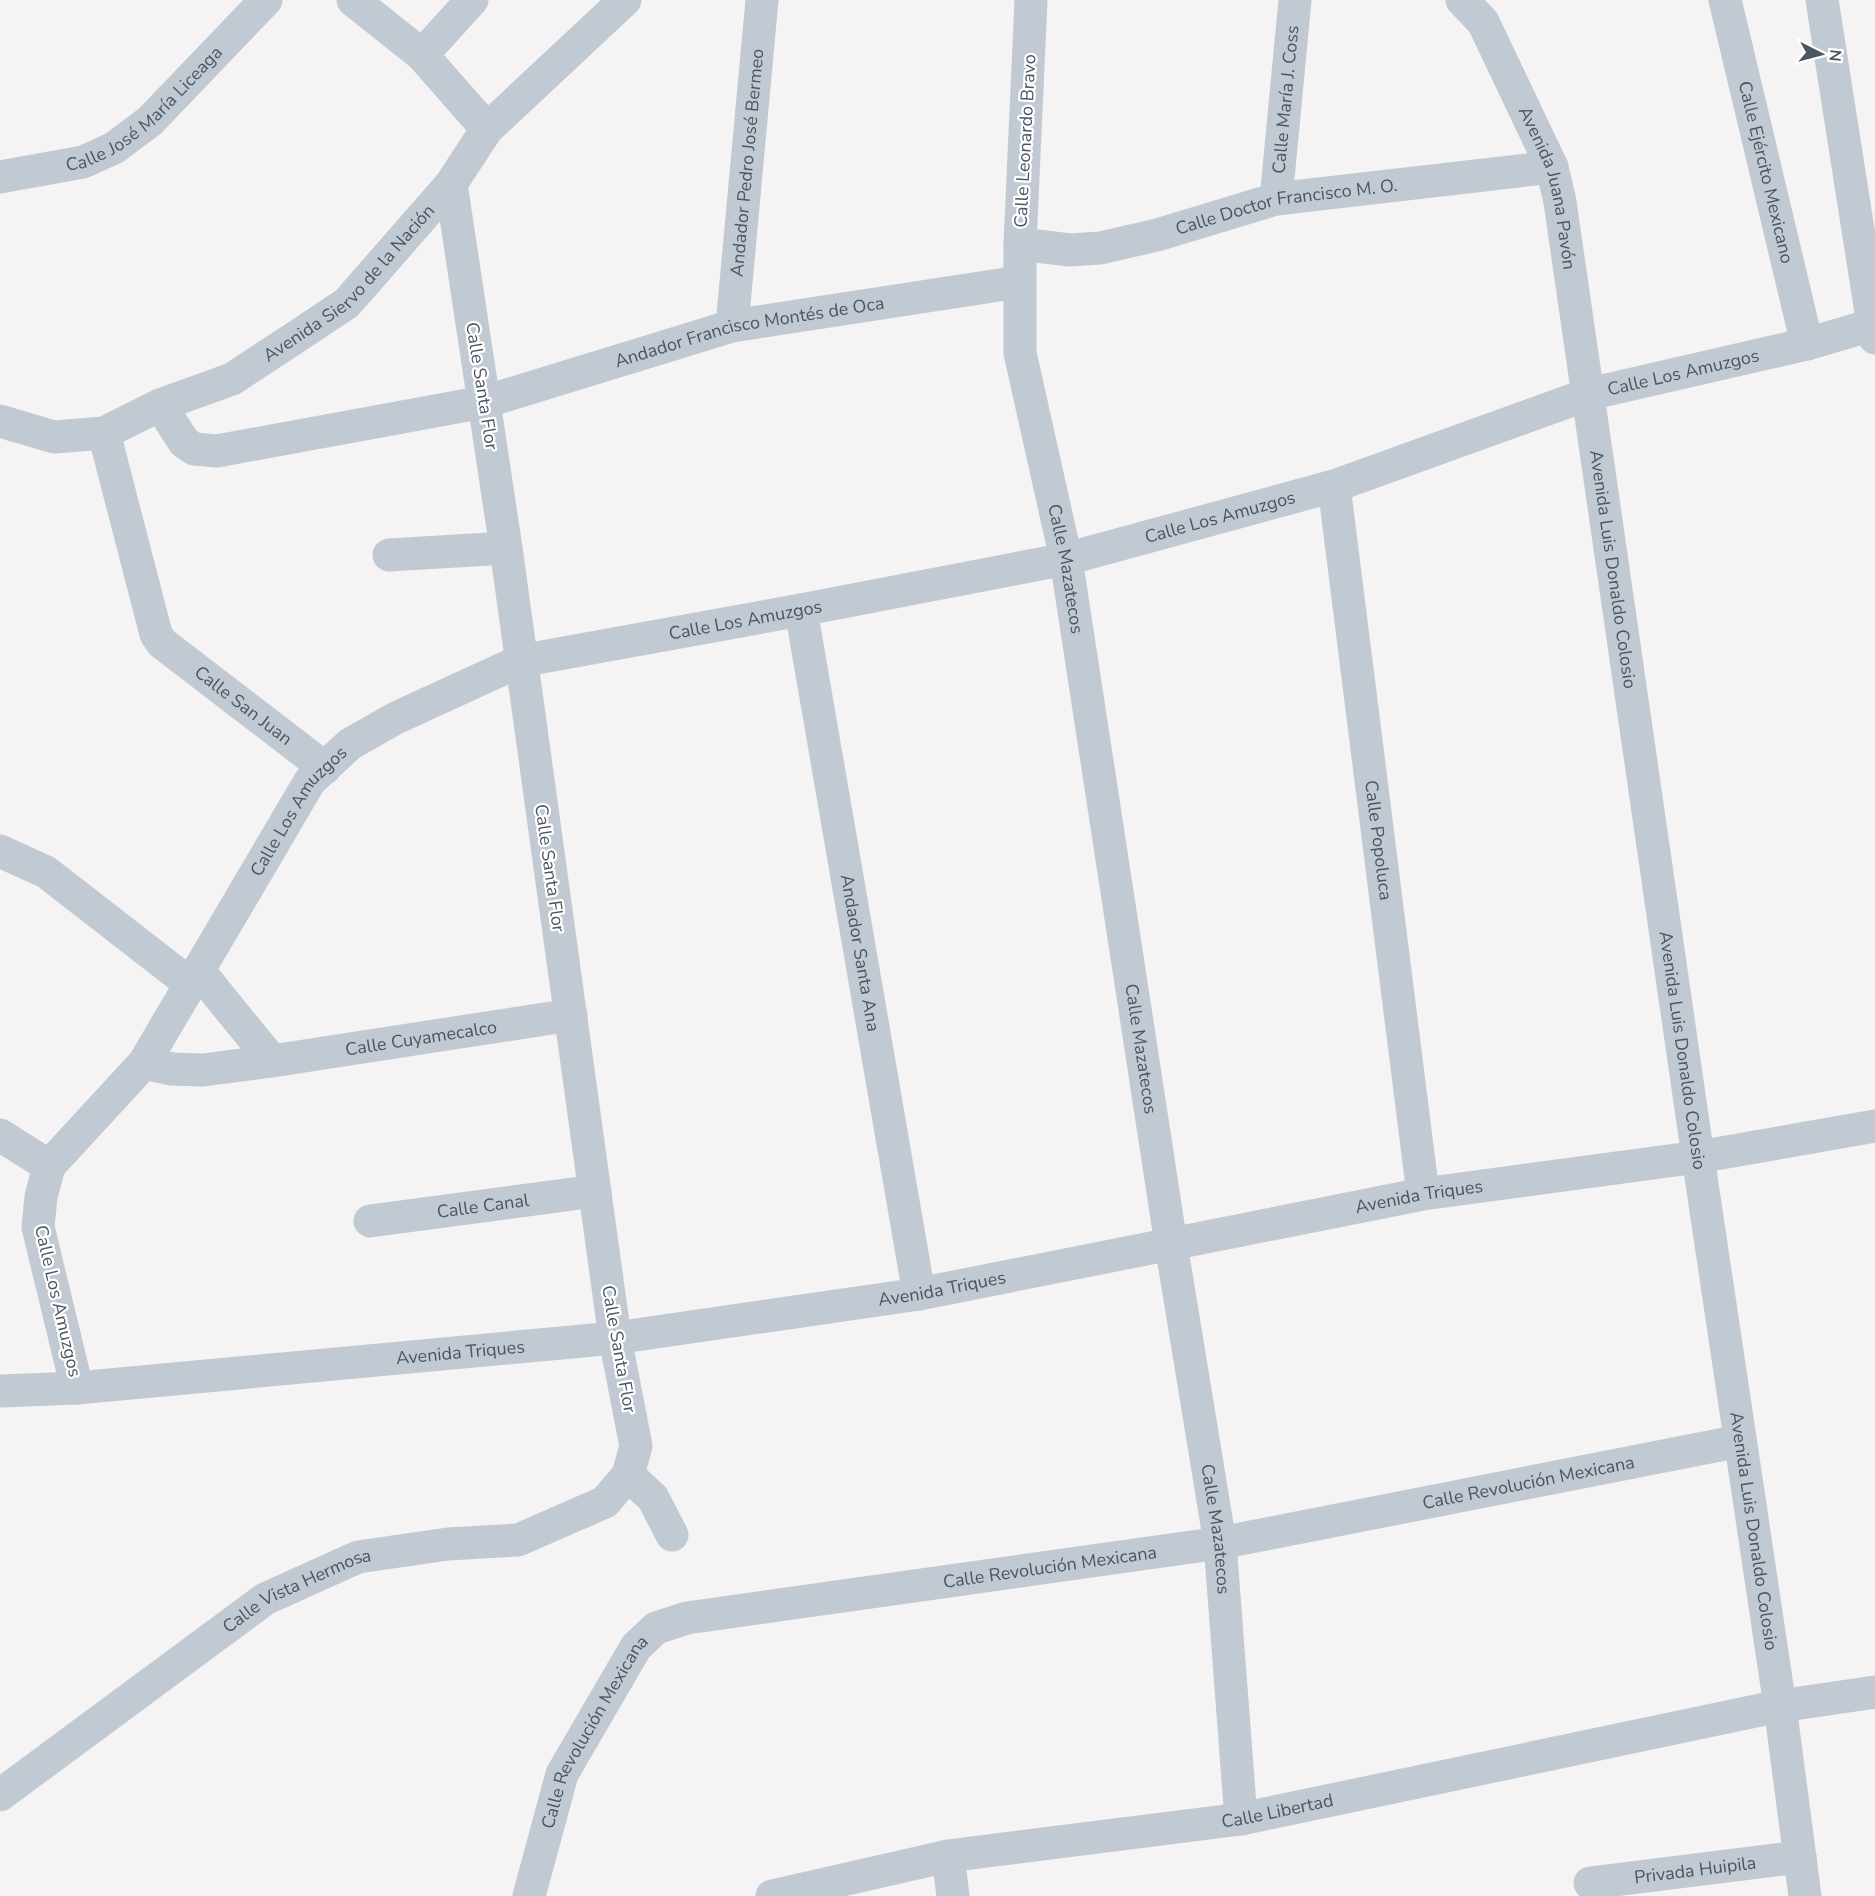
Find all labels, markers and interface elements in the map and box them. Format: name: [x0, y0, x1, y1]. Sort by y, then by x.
street label: Calle María J. Coss: [1266, 24, 1305, 175]
north arrow: [1791, 24, 1851, 84]
street label: Calle José María Liceaga: [64, 41, 228, 177]
street label: Andador Pedro José Bermeo: [725, 48, 769, 278]
text: N: [1823, 48, 1846, 63]
street label: Calle Leonardo Bravo: [1008, 54, 1042, 228]
street label: Calle Ejército Mexicano: [1733, 79, 1799, 266]
street label: Avenida Juana Pavón: [1513, 102, 1582, 271]
street label: Calle Doctor Francisco M. O.: [1173, 173, 1399, 241]
street label: Avenida Siervo de la Nación: [258, 199, 440, 367]
street label: Andador Francisco Montés de Oca: [612, 291, 886, 373]
street label: Calle Santa Flor: [460, 320, 504, 452]
street label: Calle Los Amuzgos: [1605, 343, 1762, 401]
street label: Avenida Luis Donaldo Colosio: [1584, 448, 1642, 690]
street label: Calle Los Amuzgos: [1142, 485, 1298, 549]
street label: Calle Mazatecos: [1042, 502, 1089, 635]
street label: Calle Los Amuzgos: [667, 594, 824, 646]
street label: Calle San Juan: [190, 660, 297, 751]
street label: Calle Los Amuzgos: [244, 741, 352, 881]
street label: Calle Popoluca: [1359, 779, 1398, 902]
street label: Calle Santa Flor: [529, 802, 571, 934]
street label: Andador Santa Ana: [835, 872, 886, 1033]
street label: Avenida Luis Donaldo Colosio: [1653, 929, 1712, 1171]
street label: Calle Mazatecos: [1119, 982, 1163, 1116]
street label: Calle Cuyamecalco: [344, 1015, 498, 1062]
street label: Avenida Triques: [1353, 1174, 1484, 1219]
street label: Calle Canal: [435, 1188, 531, 1224]
street label: Calle Los Amuzgos: [29, 1223, 87, 1379]
street label: Avenida Triques: [876, 1265, 1008, 1312]
street label: Calle Santa Flor: [596, 1283, 642, 1415]
street label: Avenida Triques: [395, 1334, 526, 1370]
street label: Avenida Luis Donaldo Colosio: [1724, 1410, 1784, 1652]
street label: Calle Revolución Mexicana: [1420, 1450, 1636, 1515]
street label: Calle Mazatecos: [1195, 1462, 1236, 1595]
street label: Calle Revolución Mexicana: [941, 1540, 1158, 1594]
street label: Calle Vista Hermosa: [217, 1543, 373, 1639]
street label: Calle Revolución Mexicana: [536, 1630, 653, 1831]
street label: Calle Libertad: [1220, 1788, 1335, 1833]
street label: Privada Huipila: [1633, 1851, 1758, 1889]

